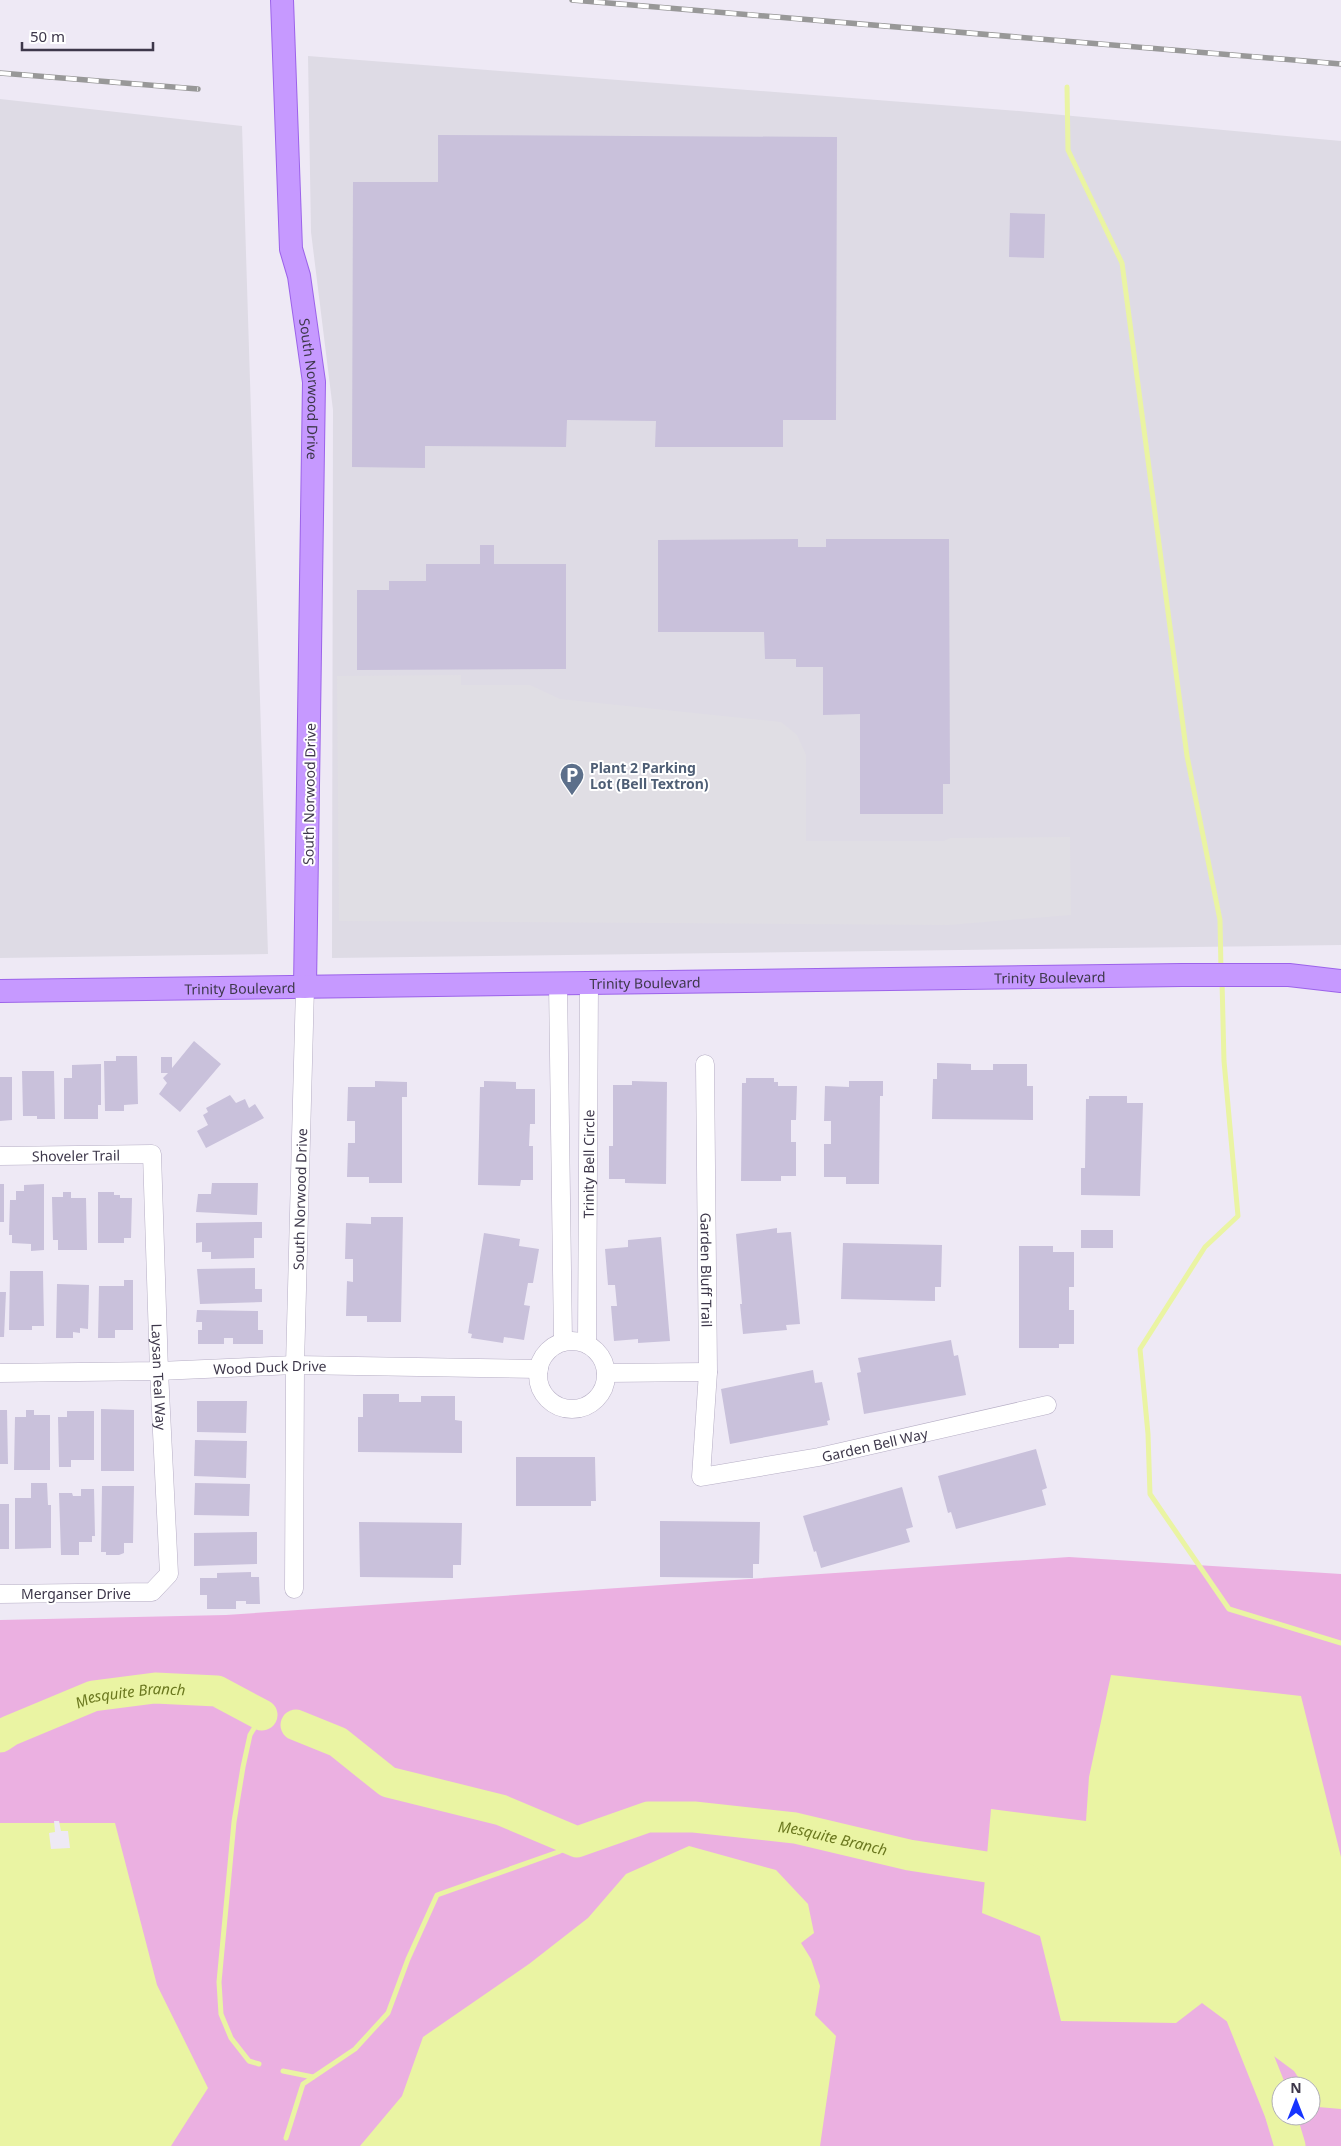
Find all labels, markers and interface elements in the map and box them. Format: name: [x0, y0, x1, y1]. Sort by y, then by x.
scale bar: [22, 20, 154, 52]
text: 50 m: [30, 26, 65, 46]
street label: South Norwood Drive: [296, 317, 324, 460]
street label: South Norwood Drive: [298, 723, 320, 865]
place label: Plant 2 Parking Lot (Bell Textron): [590, 758, 709, 793]
parking icon: Plant 2 Parking Lot (Bell Textron): [559, 762, 585, 796]
street label: Trinity Boulevard: [994, 967, 1106, 987]
street label: Trinity Boulevard: [589, 972, 701, 993]
street label: Trinity Boulevard: [184, 977, 296, 998]
street label: Trinity Bell Circle: [578, 1109, 598, 1218]
street label: South Norwood Drive: [288, 1128, 311, 1270]
street label: Shoveler Trail: [32, 1145, 120, 1165]
street label: Garden Bluff Trail: [697, 1213, 717, 1327]
street label: Laysan Teal Way: [148, 1323, 171, 1432]
street label: Wood Duck Drive: [213, 1355, 327, 1378]
street label: Garden Bell Way: [820, 1423, 930, 1466]
street label: Merganser Drive: [21, 1584, 131, 1603]
water label: Mesquite Branch: [72, 1678, 186, 1712]
water label: Mesquite Branch: [777, 1816, 889, 1860]
north arrow: [1271, 2076, 1321, 2126]
text: N: [1290, 2078, 1302, 2097]

